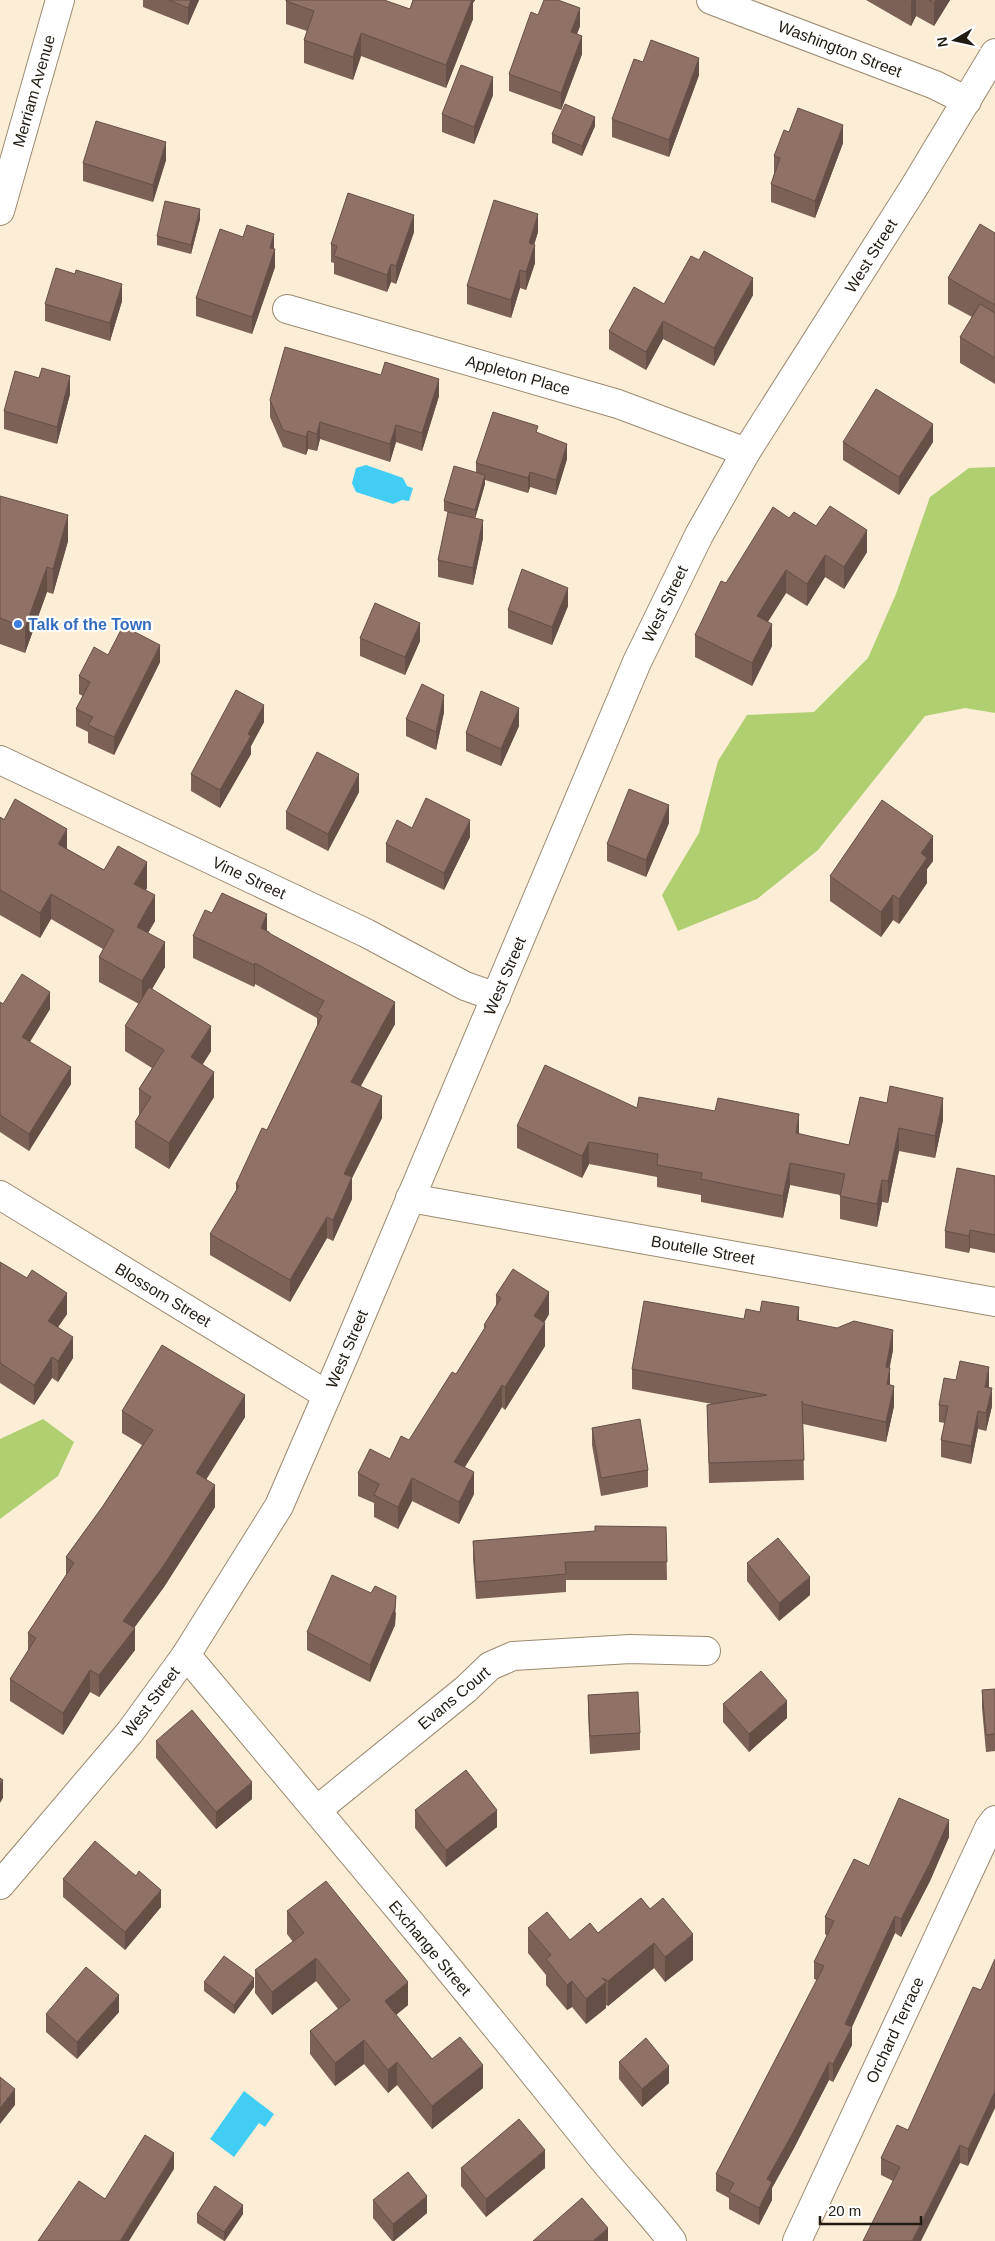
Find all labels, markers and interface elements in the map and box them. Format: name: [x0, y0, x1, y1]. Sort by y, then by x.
north arrow: [930, 15, 980, 65]
street label: Washington Street: [776, 18, 905, 81]
street label: Merriam Avenue: [10, 33, 58, 149]
text: N: [933, 36, 951, 48]
street label: West Street: [842, 216, 901, 296]
street label: Appleton Place: [464, 352, 572, 398]
street label: West Street: [639, 562, 691, 645]
place label: Talk of the Town: [28, 616, 152, 633]
marker: Talk of the Town: [12, 618, 24, 630]
street label: Vine Street: [210, 854, 289, 903]
street label: West Street: [481, 934, 529, 1018]
street label: Boutelle Street: [650, 1233, 757, 1268]
street label: Blossom Street: [112, 1260, 214, 1331]
street label: West Street: [323, 1307, 371, 1391]
street label: West Street: [119, 1663, 183, 1740]
street label: Evans Court: [415, 1663, 494, 1733]
street label: Exchange Street: [385, 1897, 475, 1999]
street label: Orchard Terrace: [863, 1974, 927, 2086]
scale bar: [820, 2194, 921, 2226]
text: 20 m: [828, 2202, 861, 2219]

